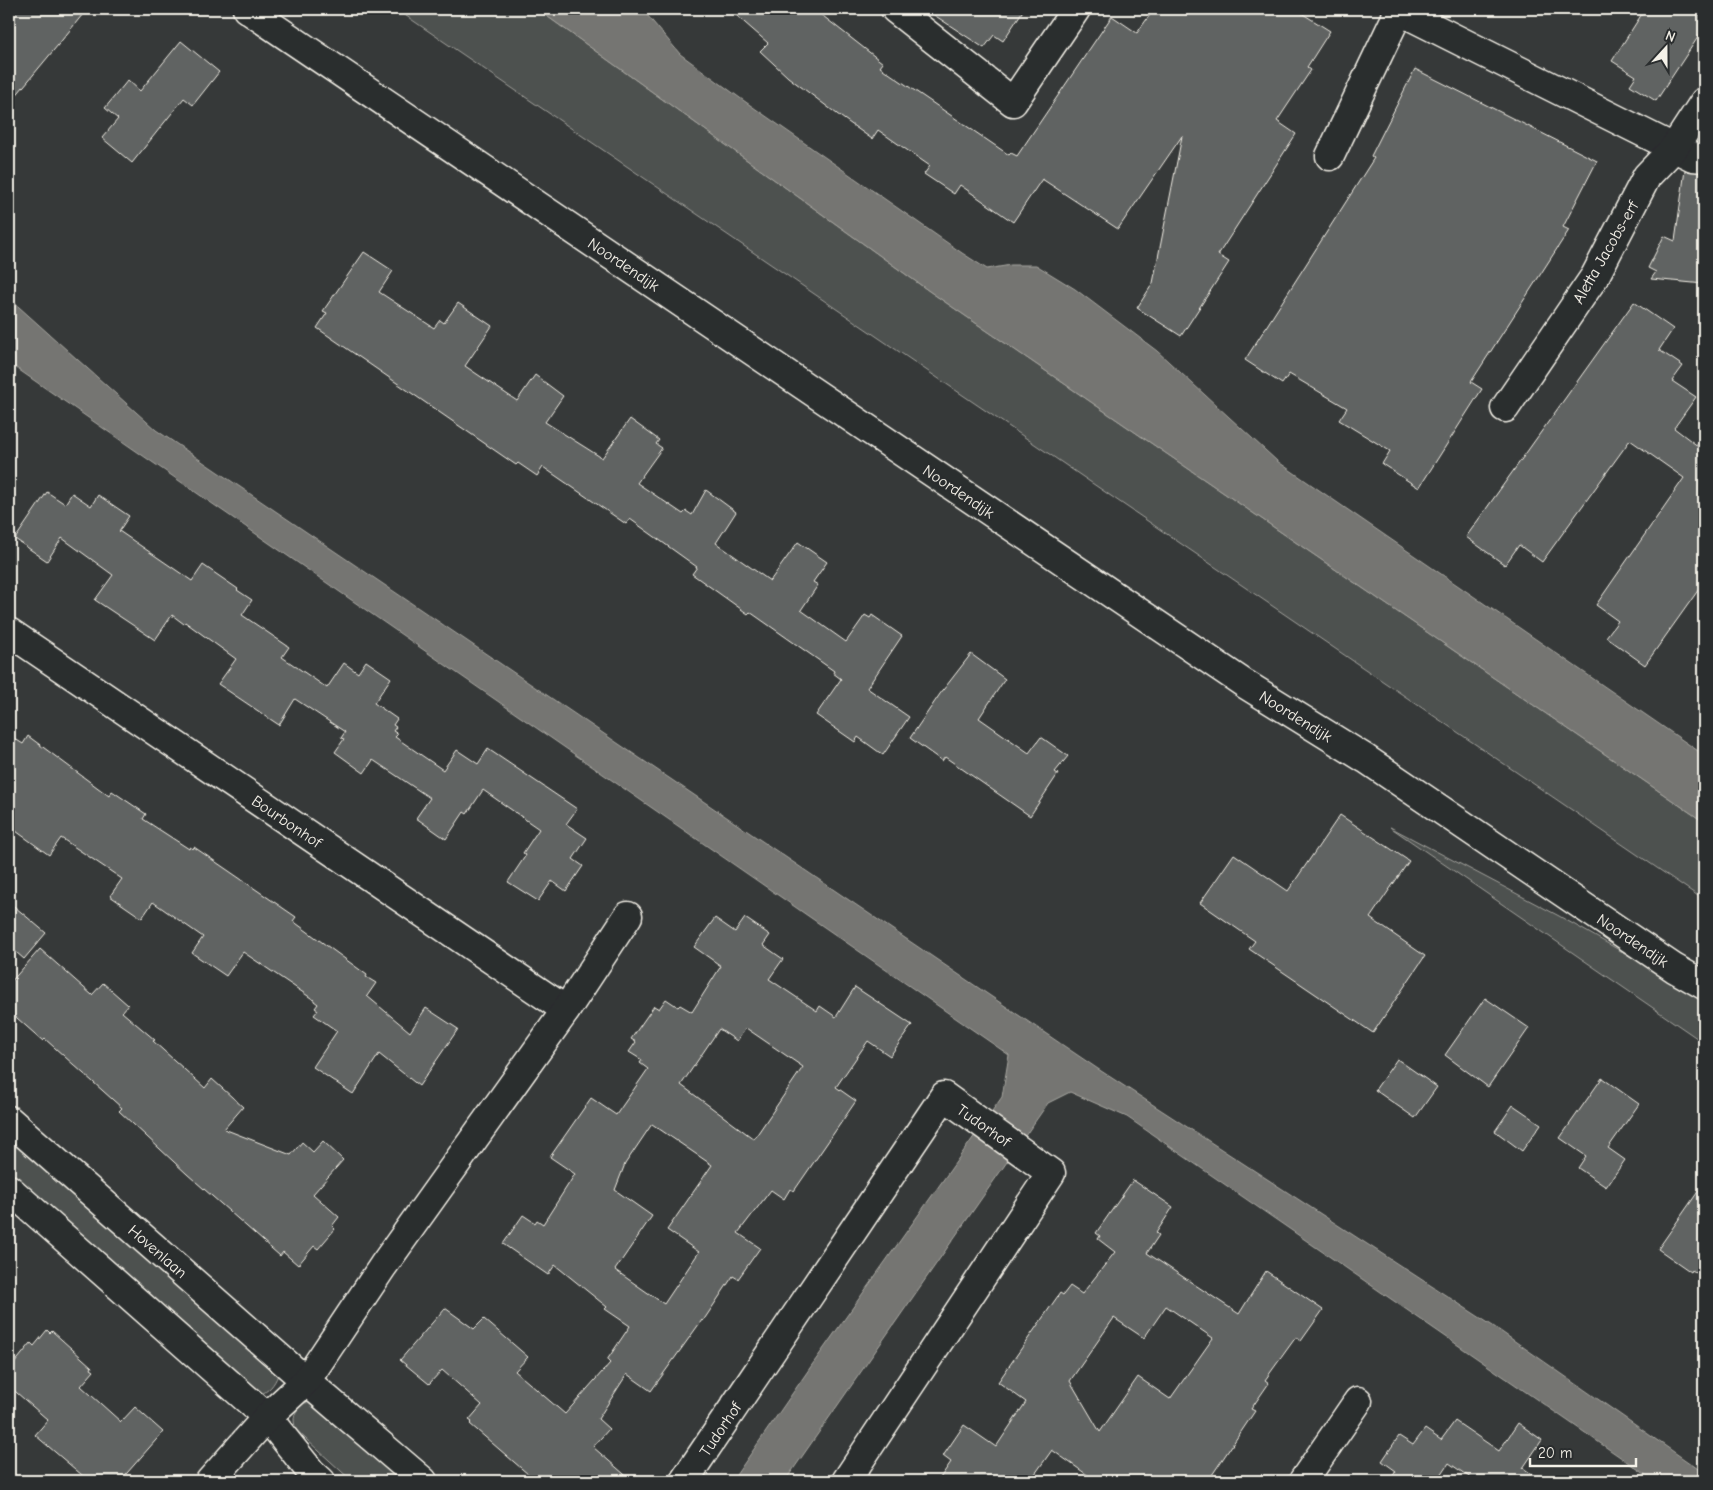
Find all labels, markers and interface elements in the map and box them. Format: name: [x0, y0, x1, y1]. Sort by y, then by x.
north arrow: [1640, 22, 1690, 72]
text: N: [1663, 27, 1678, 46]
street label: Aletta Jacobs-erf: [1569, 197, 1643, 307]
street label: Noordendijk: [584, 234, 663, 295]
street label: Noordendijk: [919, 461, 998, 522]
street label: Noordendijk: [1256, 687, 1335, 746]
street label: Bourbonhof: [248, 792, 326, 853]
street label: Noordendijk: [1593, 910, 1672, 971]
street label: Tudorhof: [953, 1101, 1015, 1152]
street label: Hovenlaan: [124, 1221, 190, 1282]
street label: Tudorhof: [696, 1398, 746, 1460]
scale bar: [1530, 1435, 1637, 1467]
text: 20 m: [1538, 1444, 1572, 1462]

